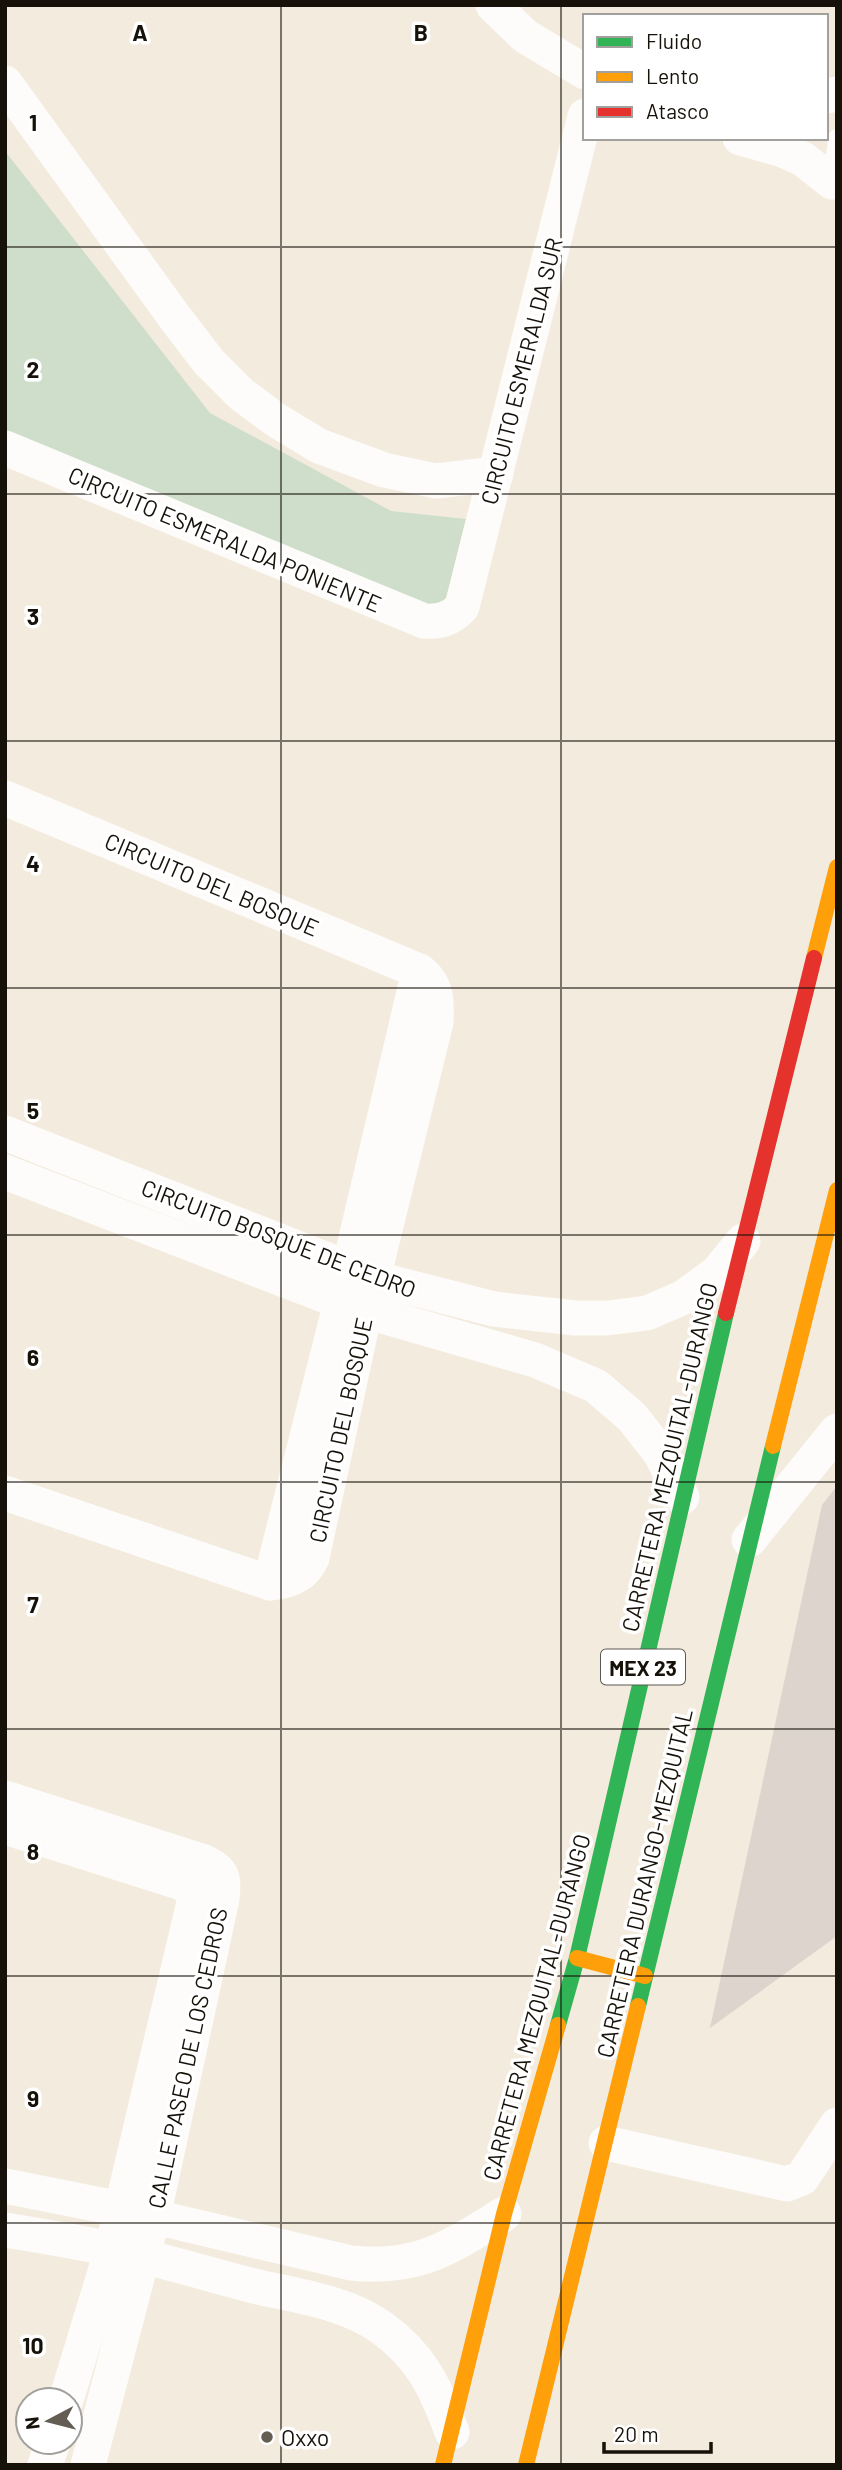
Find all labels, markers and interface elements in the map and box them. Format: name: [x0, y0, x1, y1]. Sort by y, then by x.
legend: [583, 14, 828, 140]
text: A: [132, 18, 148, 46]
text: B: [414, 18, 428, 46]
text: Fluido: [646, 28, 702, 53]
text: Lento: [646, 63, 699, 88]
text: Atasco: [646, 98, 709, 123]
text: 1: [29, 108, 37, 136]
street label: CIRCUITO ESMERALDA SUR: [474, 235, 568, 507]
text: 2: [27, 355, 39, 383]
street label: CIRCUITO ESMERALDA PONIENTE: [64, 460, 386, 618]
text: 3: [27, 602, 39, 630]
street label: CIRCUITO DEL BOSQUE: [101, 826, 323, 942]
text: 4: [26, 849, 40, 877]
text: 5: [27, 1096, 39, 1124]
street label: CIRCUITO BOSQUE DE CEDRO: [138, 1173, 420, 1303]
street label: CARRETERA MEZQUITAL-DURANGO: [615, 1280, 723, 1634]
street label: CIRCUITO DEL BOSQUE: [302, 1315, 378, 1545]
text: 6: [27, 1343, 39, 1371]
text: 7: [27, 1590, 39, 1618]
road number: MEX 23: [601, 1650, 685, 1684]
street label: CARRETERA DURANGO-MEZQUITAL: [590, 1706, 698, 2060]
street label: CARRETERA MEZQUITAL-DURANGO: [476, 1831, 596, 2183]
text: 8: [27, 1837, 39, 1865]
street label: CALLE PASEO DE LOS CEDROS: [141, 1905, 233, 2211]
text: 9: [27, 2084, 39, 2112]
text: 10: [22, 2331, 44, 2359]
north arrow: [14, 2386, 84, 2456]
scale bar: [604, 2410, 711, 2454]
text: N: [19, 2415, 44, 2431]
text: 20 m: [614, 2421, 659, 2446]
place label: Oxxo: [281, 2423, 329, 2451]
marker: Oxxo: [259, 2429, 275, 2445]

